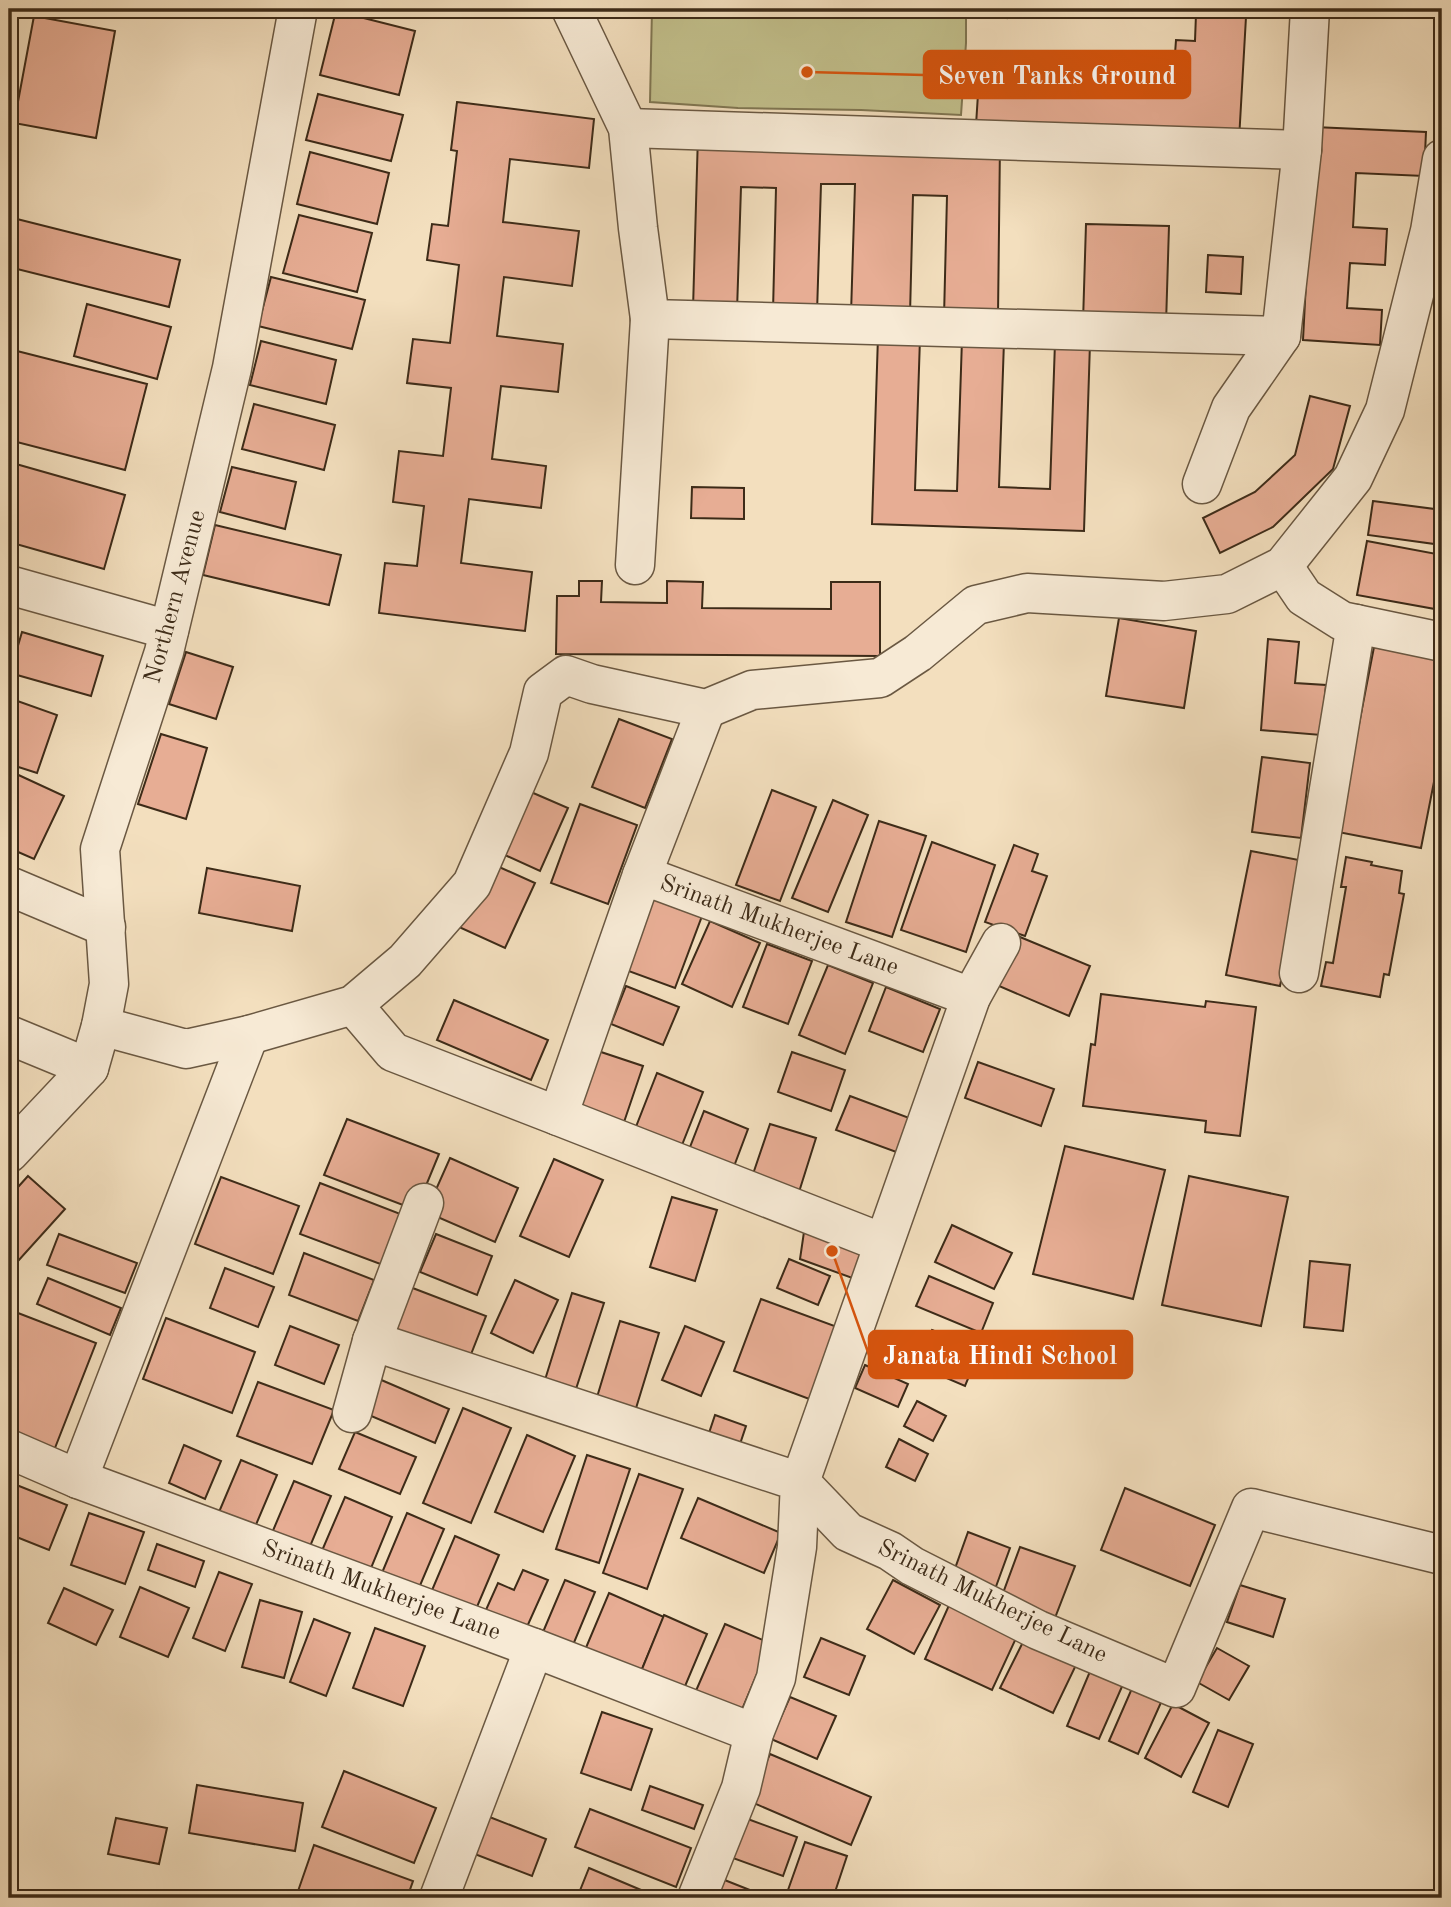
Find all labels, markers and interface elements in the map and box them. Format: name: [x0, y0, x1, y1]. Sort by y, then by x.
callout: Seven Tanks Ground: [924, 51, 1190, 98]
text: Seven Tanks Ground: [938, 64, 1176, 90]
street label: Northern Avenue: [141, 508, 211, 686]
street label: Srinath Mukherjee Lane: [657, 872, 901, 980]
callout: Janata Hindi School: [869, 1331, 1132, 1378]
text: Janata Hindi School: [883, 1344, 1117, 1370]
street label: Srinath Mukherjee Lane: [874, 1536, 1110, 1668]
street label: Srinath Mukherjee Lane: [259, 1537, 503, 1645]

